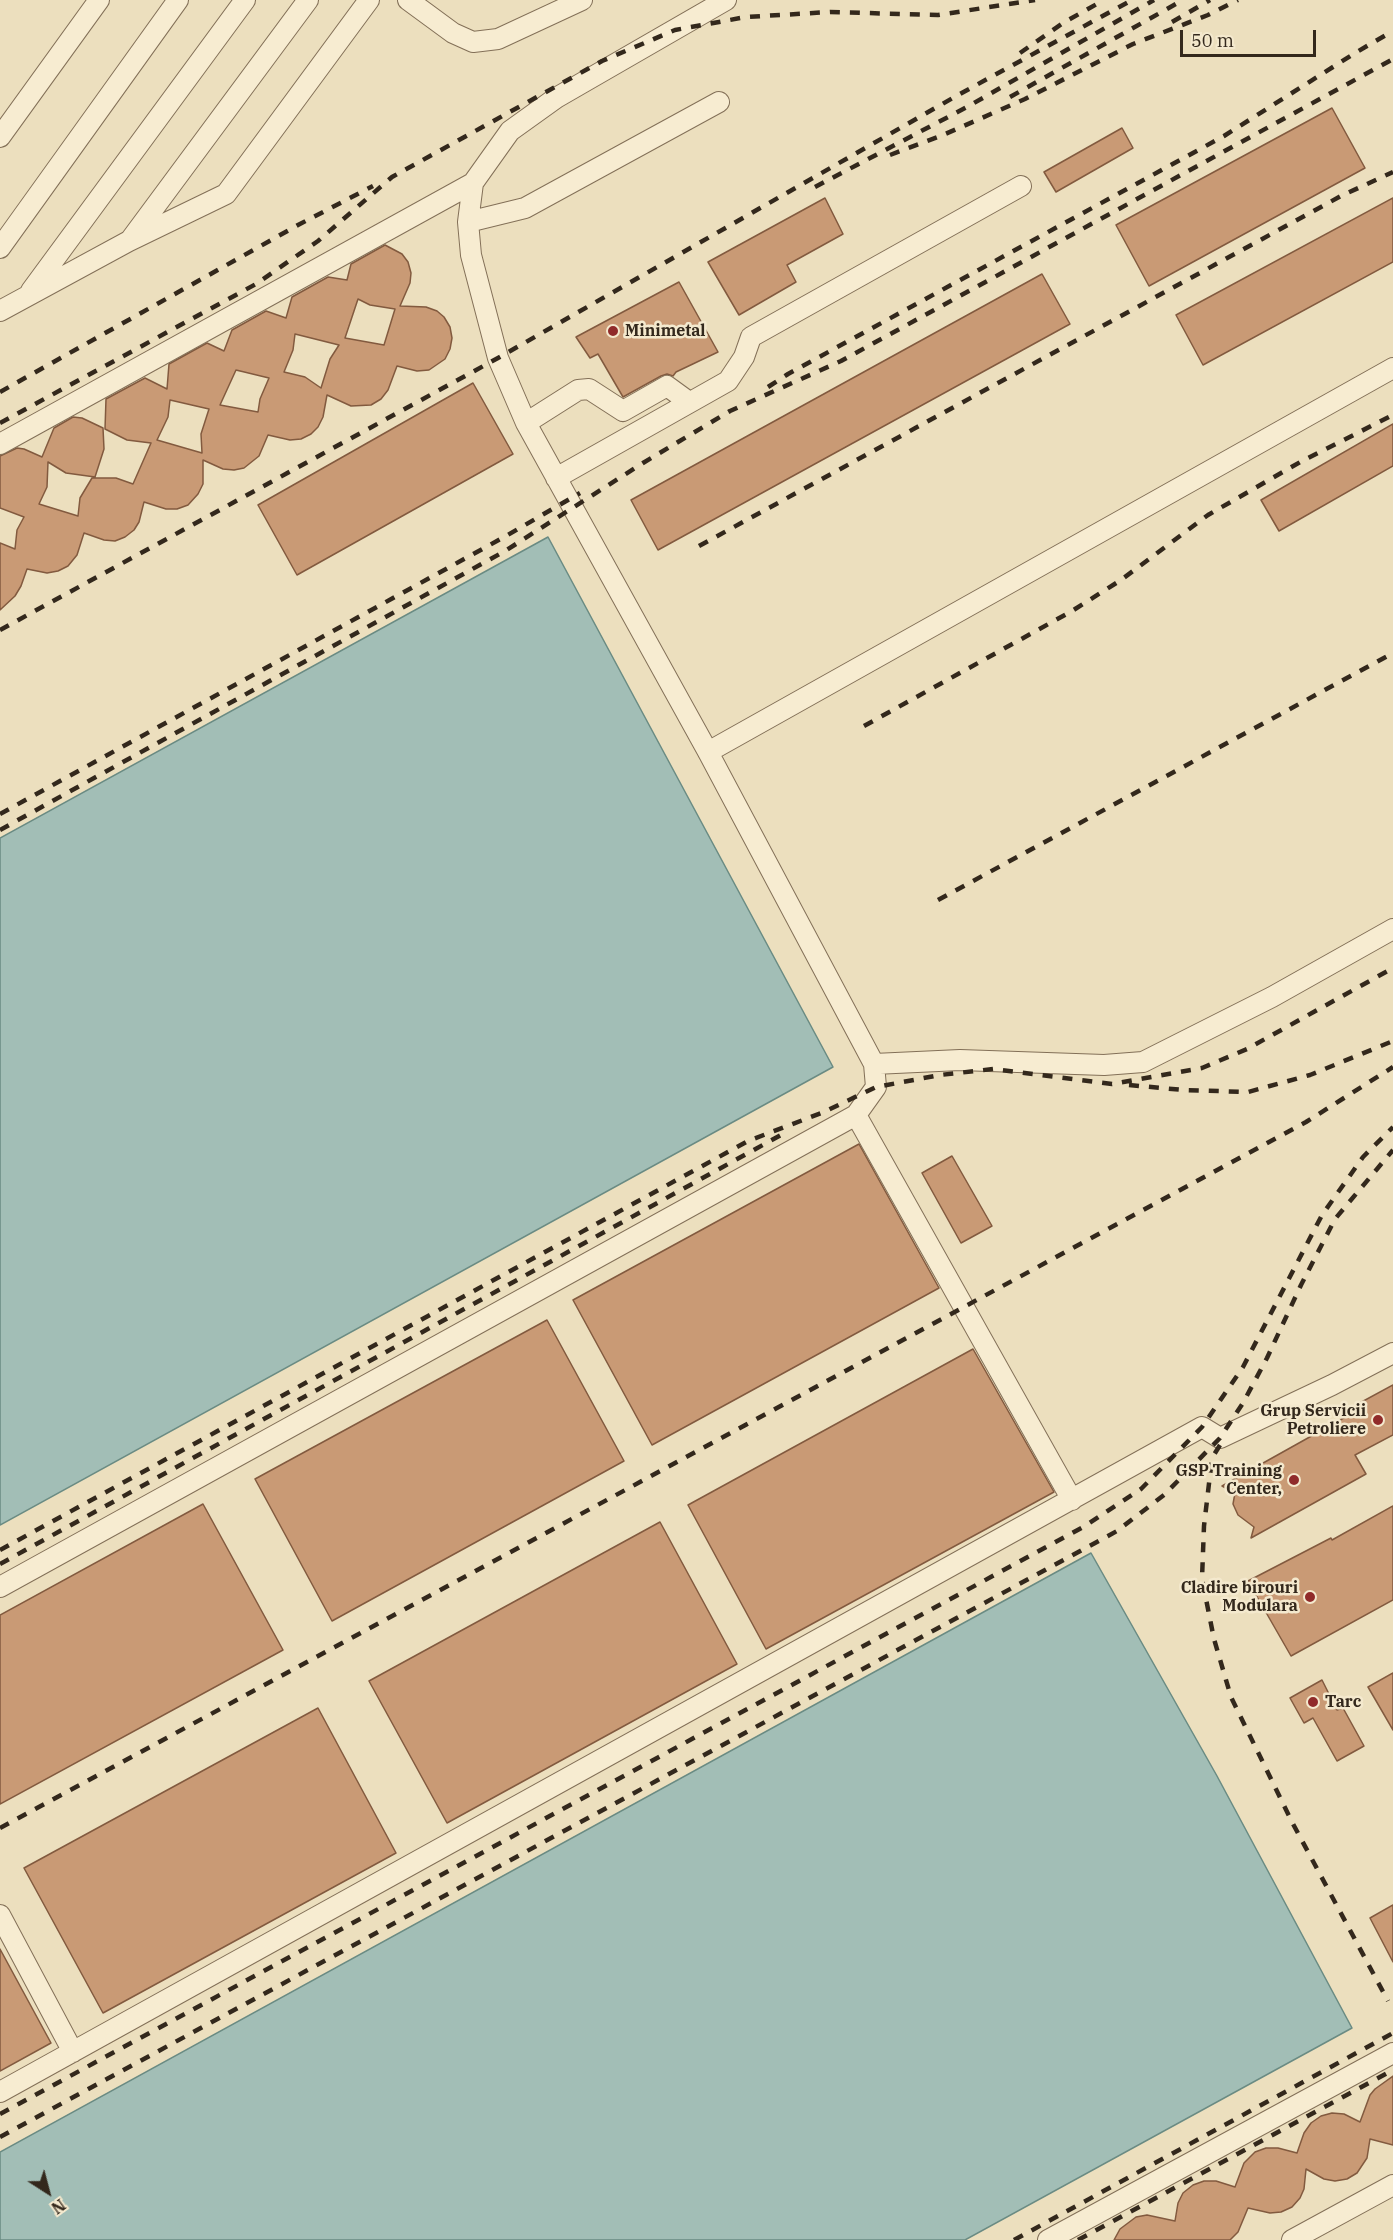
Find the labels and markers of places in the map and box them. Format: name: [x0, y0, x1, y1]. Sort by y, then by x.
place label: Minimetal: [625, 321, 706, 341]
marker: Minimetal: [606, 324, 620, 338]
place label: Grup Servicii Petroliere: [1260, 1401, 1366, 1439]
marker: Grup Servicii Petroliere: [1371, 1413, 1385, 1427]
place label: GSP Training Center,: [1176, 1461, 1282, 1499]
marker: GSP Training Center,: [1287, 1473, 1301, 1487]
place label: Cladire birouri Modulara: [1181, 1578, 1298, 1616]
marker: Cladire birouri Modulara: [1303, 1590, 1317, 1604]
place label: Tarc: [1325, 1692, 1361, 1712]
marker: Tarc: [1306, 1695, 1320, 1709]

